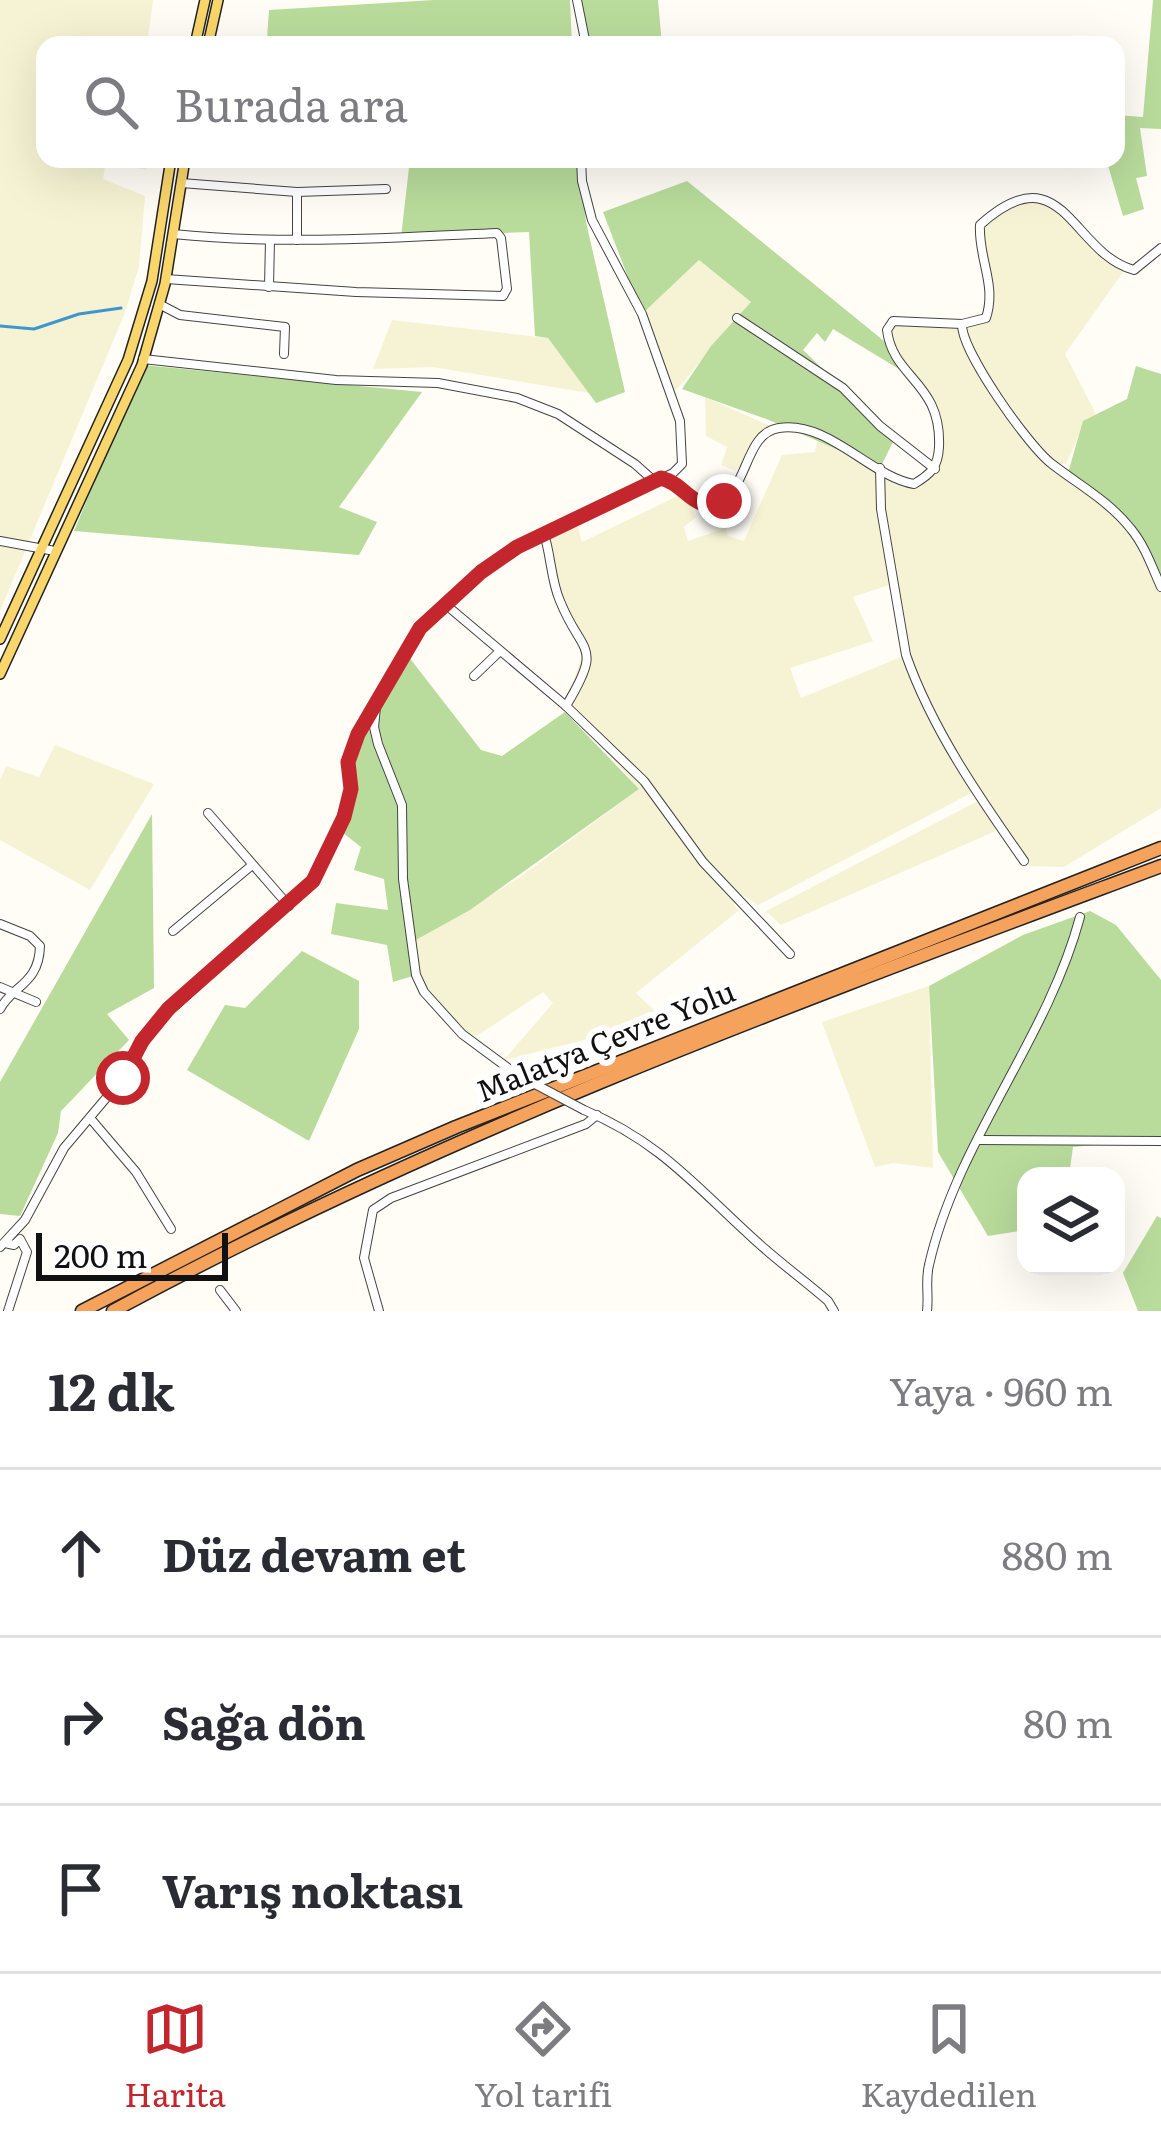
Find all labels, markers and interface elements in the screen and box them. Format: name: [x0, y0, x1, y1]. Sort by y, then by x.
search box: [36, 36, 1125, 168]
icon: search: [78, 69, 144, 135]
text: Burada ara: [174, 69, 408, 136]
route end: [697, 474, 751, 528]
street label: Malatya Çevre Yolu: [469, 967, 741, 1111]
route start: [96, 1051, 150, 1105]
map controls: [1017, 1167, 1125, 1275]
button: layers: [1017, 1167, 1125, 1275]
scale bar: [36, 1227, 228, 1280]
text: 200 m: [54, 1229, 148, 1278]
text: 12 dk: [48, 1351, 175, 1427]
text: Yaya · 960 m: [889, 1360, 1113, 1418]
text: Düz devam et: [162, 1519, 466, 1586]
icon: ahead: [48, 1520, 114, 1586]
text: 880 m: [1002, 1524, 1113, 1582]
text: Sağa dön: [162, 1687, 366, 1754]
icon: right: [48, 1688, 114, 1754]
text: 80 m: [1023, 1692, 1113, 1750]
text: Varış noktası: [162, 1855, 463, 1922]
icon: arrive: [48, 1856, 114, 1922]
tab: Harita: [124, 1996, 226, 2117]
tab: Yol tarifi: [474, 1996, 612, 2117]
tab: Kaydedilen: [860, 1996, 1037, 2117]

